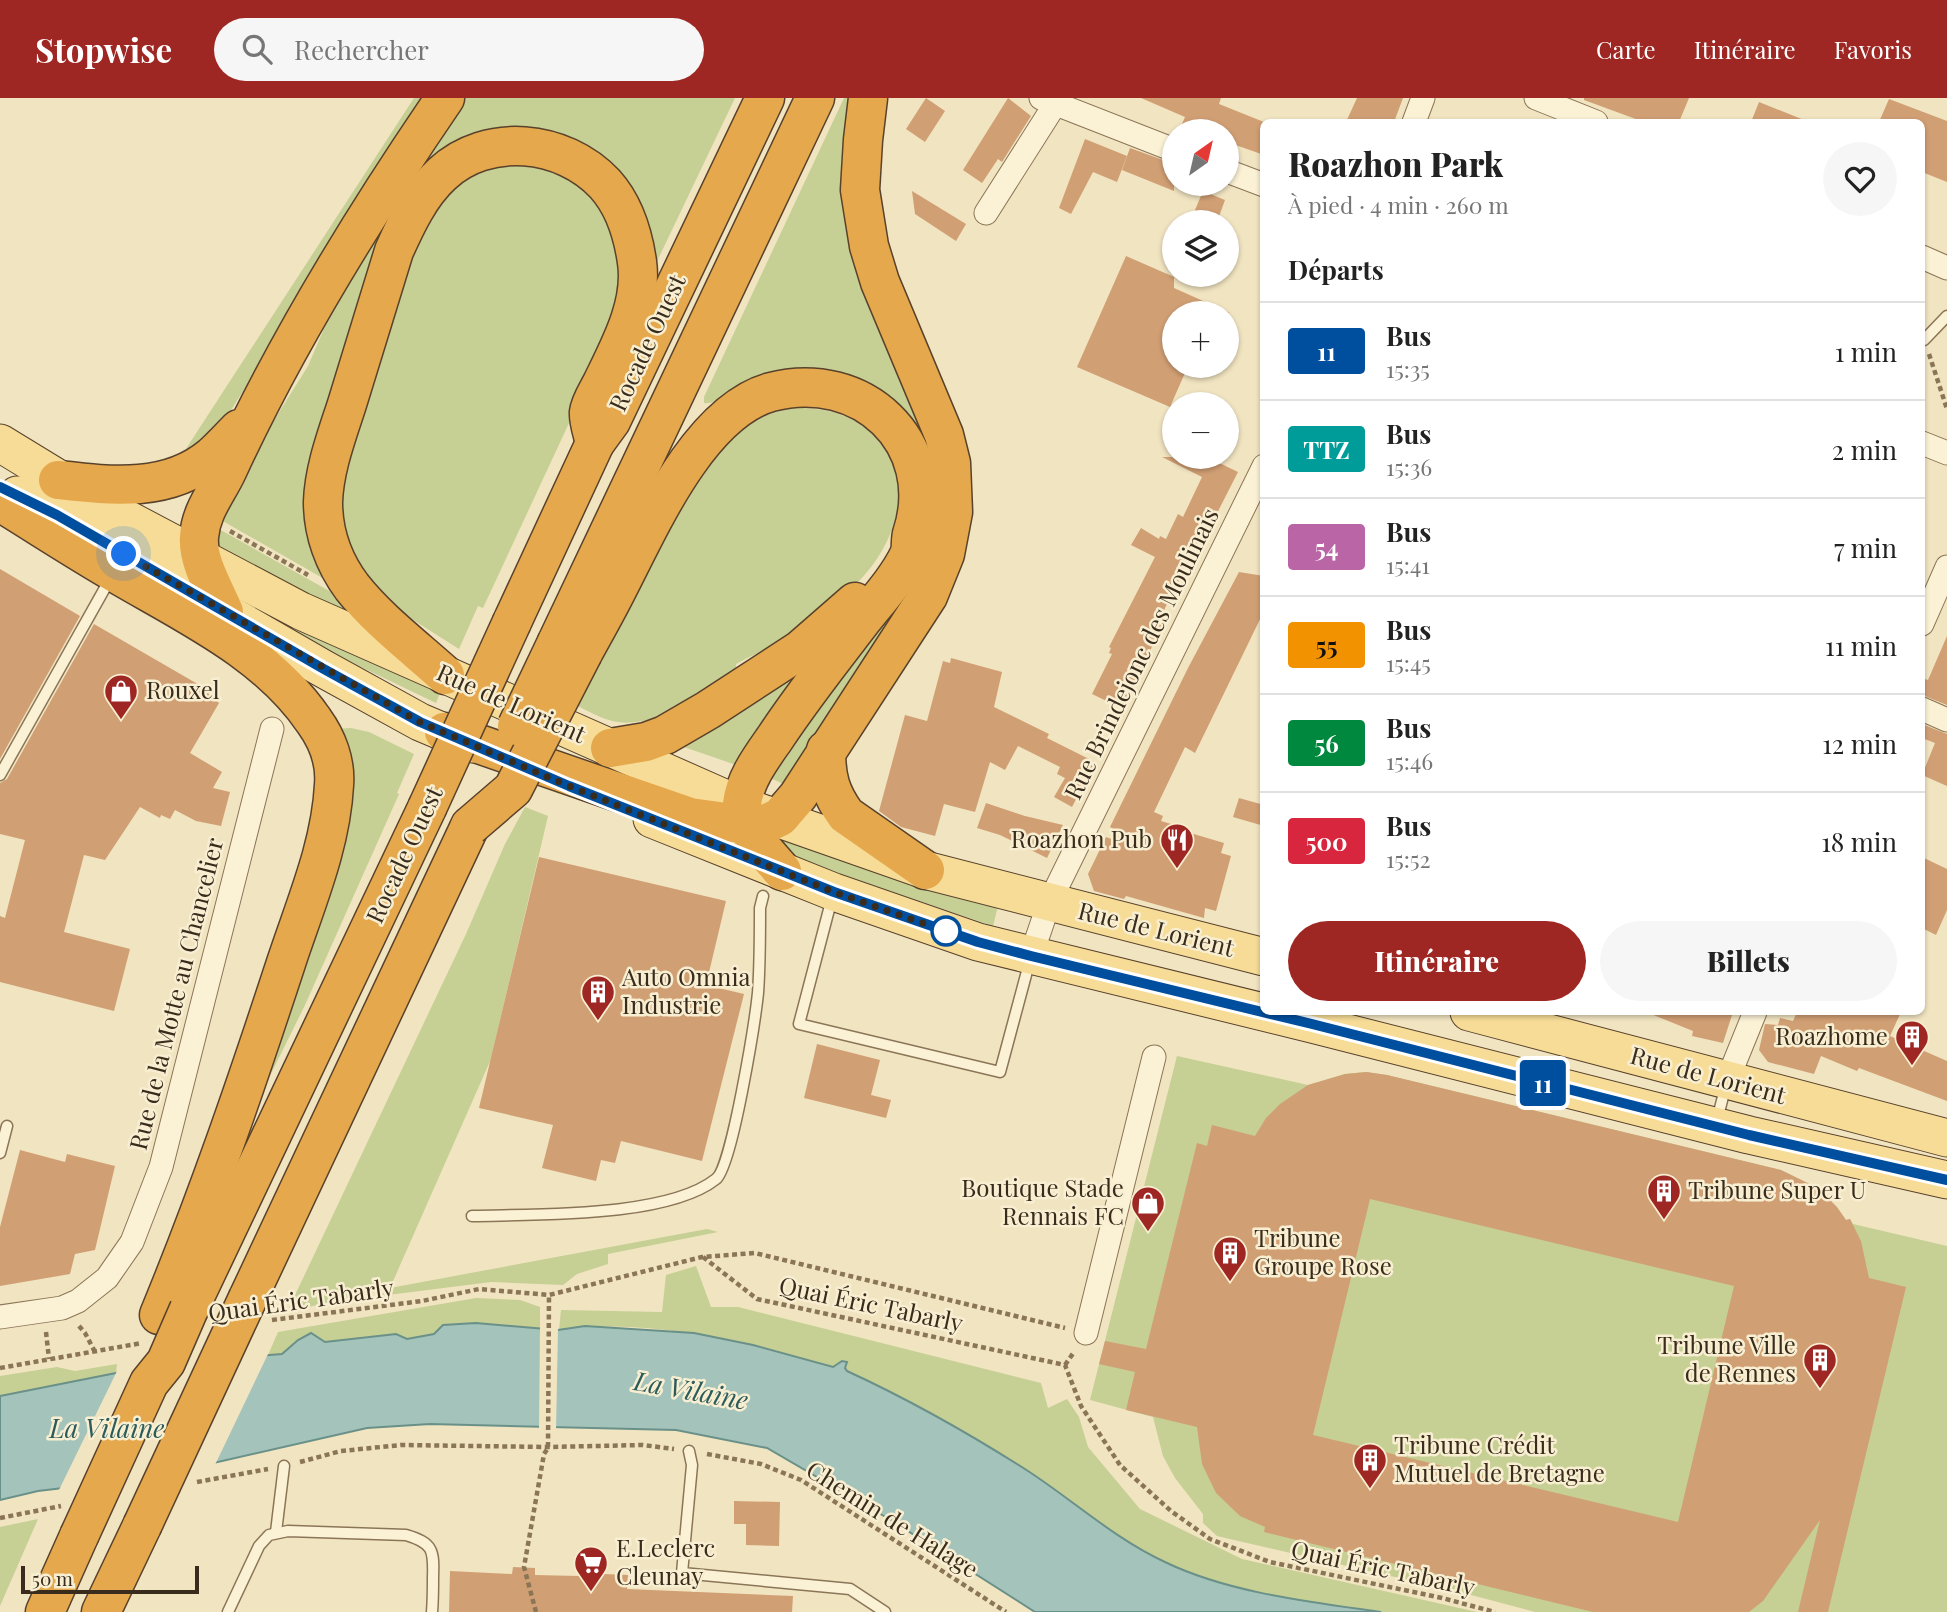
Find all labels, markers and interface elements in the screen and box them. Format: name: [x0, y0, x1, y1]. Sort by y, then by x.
search box: [214, 18, 704, 81]
text: Stopwise: [35, 27, 172, 71]
icon: search: [238, 30, 276, 68]
text: Rechercher: [294, 32, 429, 67]
text: Carte: [1596, 33, 1656, 65]
text: Itinéraire: [1694, 33, 1796, 65]
text: Favoris: [1834, 33, 1912, 65]
north arrow: [1162, 119, 1239, 196]
map controls: [1162, 119, 1239, 469]
text: Roazhon Park: [1288, 141, 1503, 185]
button: heart: [1823, 142, 1897, 216]
text: À pied · 4 min · 260 m: [1288, 189, 1509, 220]
button: layers: [1162, 210, 1239, 287]
text: Départs: [1288, 252, 1384, 287]
street label: Rocade Ouest: [601, 268, 692, 416]
button: +: [1162, 301, 1239, 378]
text: Bus: [1386, 318, 1431, 353]
text: 1 min: [1835, 334, 1897, 369]
text: 11: [1317, 335, 1336, 367]
text: 15:35: [1386, 353, 1430, 384]
button: −: [1162, 392, 1239, 469]
text: Bus: [1386, 416, 1431, 451]
text: 2 min: [1832, 432, 1897, 467]
text: TTZ: [1303, 433, 1350, 465]
text: 15:36: [1386, 451, 1432, 482]
street label: Rue Brindejonc des Moulinais: [1056, 502, 1225, 804]
text: Bus: [1386, 514, 1431, 549]
text: 7 min: [1834, 530, 1897, 565]
text: 54: [1315, 531, 1338, 563]
your location: [106, 536, 141, 571]
text: 15:41: [1386, 549, 1430, 580]
text: Bus: [1386, 612, 1431, 647]
text: 11 min: [1825, 628, 1897, 663]
text: 55: [1315, 629, 1338, 661]
text: 15:45: [1386, 647, 1431, 678]
street label: Rue de Lorient: [432, 655, 592, 749]
shop icon: Rouxel: [102, 672, 140, 721]
place label: Rouxel: [146, 673, 220, 705]
text: Bus: [1386, 710, 1431, 745]
text: 12 min: [1822, 726, 1897, 761]
text: 56: [1314, 727, 1339, 759]
text: 15:46: [1386, 745, 1433, 776]
street label: Rocade Ouest: [358, 780, 449, 928]
text: Bus: [1386, 808, 1431, 843]
restaurant icon: Roazhon Pub: [1158, 821, 1196, 870]
place label: Roazhon Pub: [1011, 822, 1152, 854]
text: 18 min: [1821, 824, 1897, 859]
text: 500: [1306, 825, 1347, 857]
street label: Rue de la Motte au Chancelier: [121, 834, 229, 1153]
text: 15:52: [1386, 843, 1430, 874]
street label: Rue de Lorient: [1075, 893, 1238, 963]
unlabelled marker: [931, 916, 961, 946]
button: Itinéraire: [1288, 921, 1586, 1001]
button: Billets: [1600, 921, 1897, 1001]
place label: Auto Omnia Industrie: [621, 960, 750, 1020]
building icon: Auto Omnia Industrie: [579, 973, 617, 1022]
building icon: Roazhome: [1893, 1018, 1931, 1067]
place label: Roazhome: [1775, 1019, 1888, 1051]
street label: Rue de Lorient: [1627, 1038, 1790, 1110]
line badge: 11: [1512, 1060, 1574, 1106]
text: 11: [1534, 1067, 1552, 1099]
place label: Boutique Stade Rennais FC: [961, 1171, 1124, 1231]
building icon: Tribune Super U: [1645, 1172, 1683, 1221]
place label: Tribune Super U: [1688, 1173, 1866, 1205]
shop icon: Boutique Stade Rennais FC: [1129, 1184, 1167, 1233]
place label: Tribune Groupe Rose: [1254, 1221, 1392, 1281]
building icon: Tribune Groupe Rose: [1211, 1234, 1249, 1283]
street label: Quai Éric Tabarly: [777, 1268, 966, 1338]
street label: Quai Éric Tabarly: [206, 1270, 396, 1328]
place label: Tribune Ville de Rennes: [1657, 1328, 1796, 1388]
building icon: Tribune Ville de Rennes: [1801, 1341, 1839, 1390]
water label: La Vilaine: [631, 1362, 751, 1417]
water label: La Vilaine: [48, 1410, 165, 1445]
place label: Tribune Crédit Mutuel de Bretagne: [1394, 1428, 1605, 1488]
building icon: Tribune Crédit Mutuel de Bretagne: [1351, 1441, 1389, 1490]
street label: Chemin de Halage: [801, 1453, 985, 1584]
place label: E.Leclerc Cleunay: [616, 1531, 715, 1591]
street label: Quai Éric Tabarly: [1289, 1532, 1478, 1602]
supermarket icon: E.Leclerc Cleunay: [572, 1544, 610, 1593]
scale bar: [21, 1563, 200, 1595]
text: 50 m: [32, 1565, 73, 1591]

